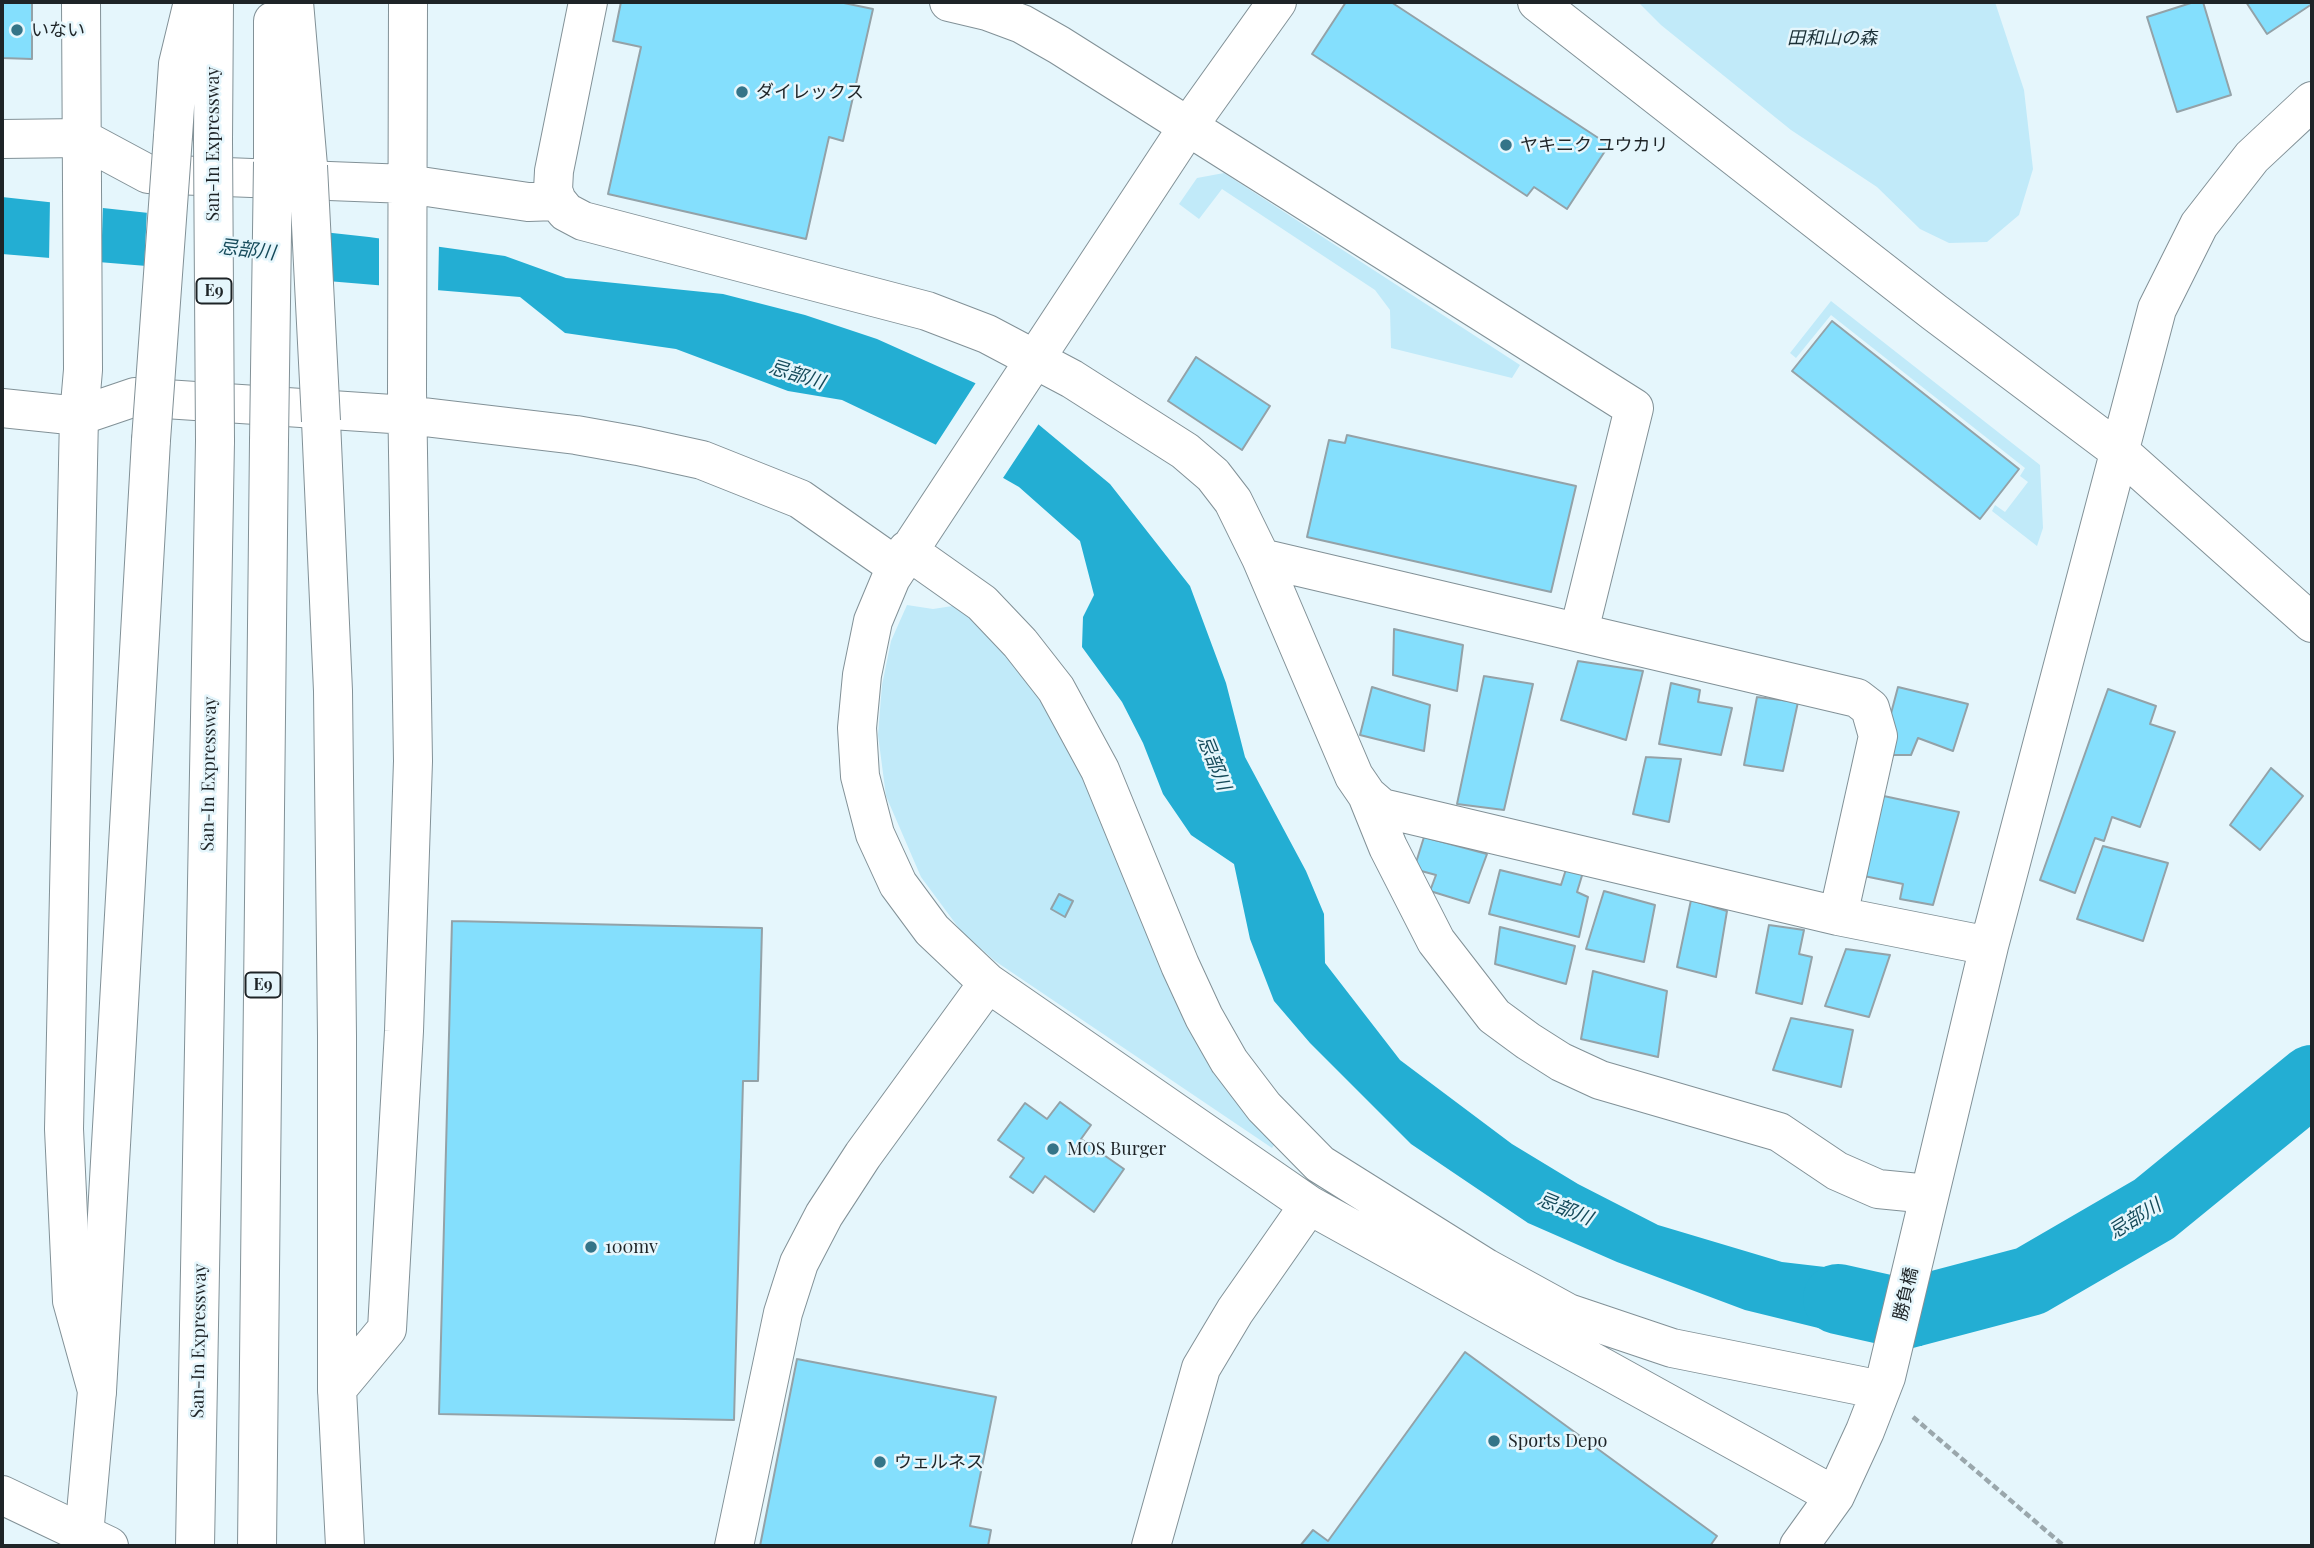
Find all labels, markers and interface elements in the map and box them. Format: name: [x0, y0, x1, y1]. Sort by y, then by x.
place label: いない: [31, 19, 85, 41]
marker: いない: [9, 22, 25, 38]
park label: 田和山の森: [1787, 27, 1877, 49]
street label: San-In Expressway: [202, 67, 224, 221]
place label: ダイレックス: [756, 81, 864, 103]
marker: ダイレックス: [734, 84, 750, 100]
place label: ヤキニク ユウカリ: [1520, 134, 1668, 156]
marker: ヤキニク ユウカリ: [1498, 137, 1514, 153]
water label: 忌部川: [217, 235, 277, 265]
road number: E9: [196, 278, 232, 304]
water label: 忌部川: [766, 356, 828, 394]
street label: San-In Expressway: [197, 696, 221, 852]
water label: 忌部川: [1193, 732, 1235, 794]
road number: E9: [246, 973, 280, 998]
place label: MOS Burger: [1067, 1138, 1166, 1160]
marker: MOS Burger: [1045, 1141, 1061, 1157]
water label: 忌部川: [1534, 1188, 1596, 1230]
water label: 忌部川: [2105, 1194, 2165, 1244]
place label: 100mv: [605, 1236, 658, 1258]
marker: 100mv: [583, 1239, 599, 1255]
street label: San-In Expressway: [187, 1263, 211, 1419]
street label: 勝負橋: [1889, 1265, 1923, 1323]
place label: Sports Depo: [1508, 1430, 1607, 1452]
marker: Sports Depo: [1486, 1433, 1502, 1449]
place label: ウェルネス: [894, 1451, 984, 1473]
marker: ウェルネス: [872, 1454, 888, 1470]

